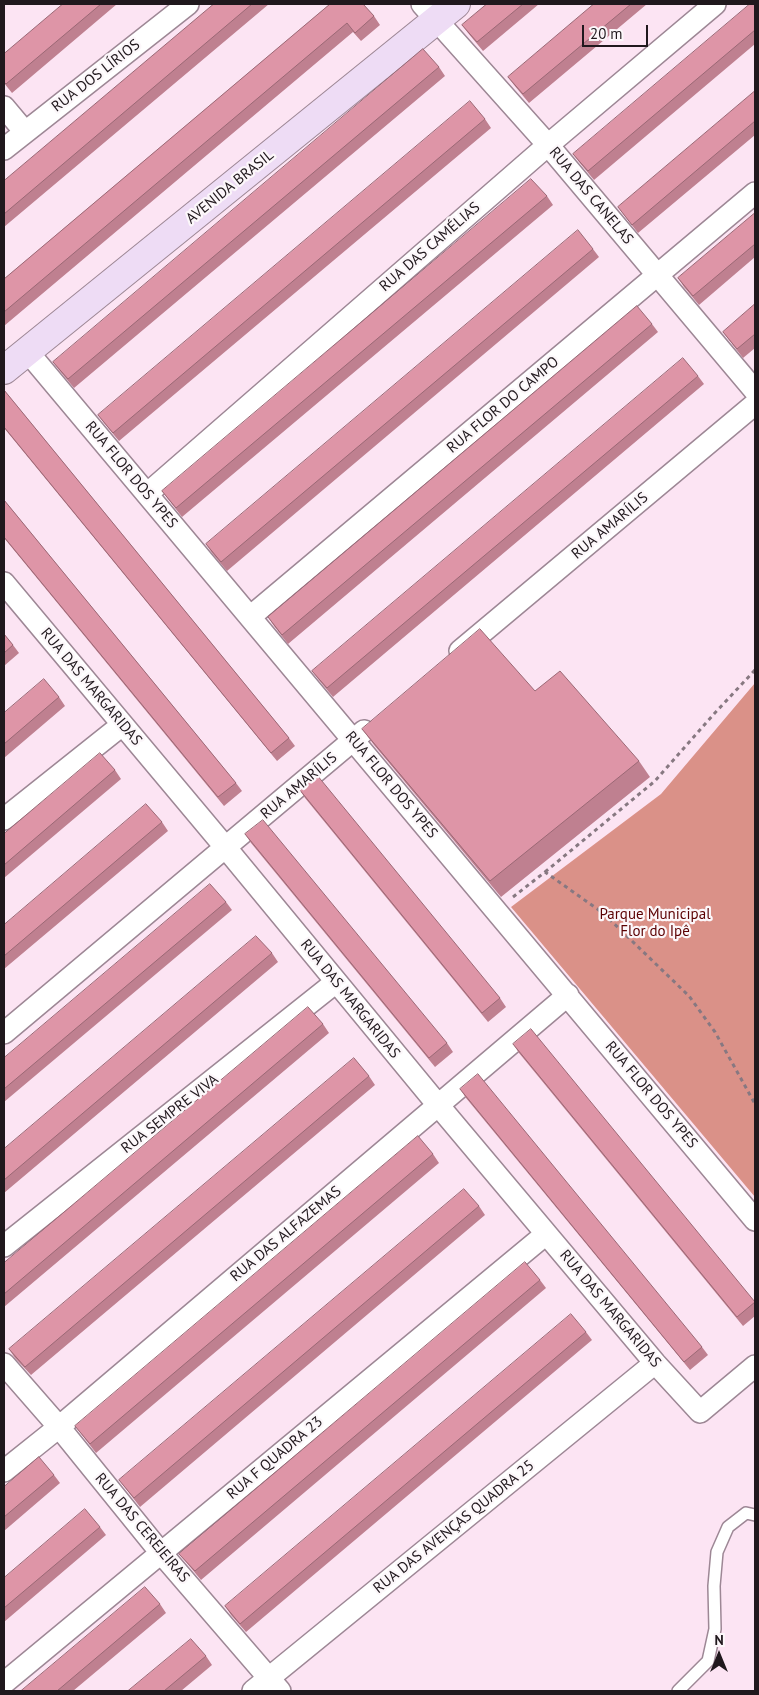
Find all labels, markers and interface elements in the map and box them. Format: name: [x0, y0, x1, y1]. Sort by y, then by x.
scale bar: [584, 15, 650, 47]
text: 20 m: [590, 24, 623, 43]
street label: RUA DOS LÍRIOS: [48, 36, 144, 116]
street label: RUA DAS CANELAS: [545, 144, 637, 248]
street label: AVENIDA BRASIL: [183, 146, 277, 228]
street label: RUA DAS CAMÉLIAS: [376, 198, 484, 296]
street label: RUA FLOR DO CAMPO: [443, 353, 563, 457]
street label: RUA FLOR DOS YPES: [81, 418, 181, 532]
street label: RUA AMARÍLIS: [568, 489, 652, 563]
street label: RUA DAS MARGARIDAS: [37, 625, 145, 749]
street label: RUA FLOR DOS YPES: [341, 728, 441, 842]
street label: RUA AMARÍLIS: [257, 749, 341, 823]
park label: Parque Municipal Flor do Ipê: [599, 906, 711, 941]
street label: RUA DAS MARGARIDAS: [296, 936, 404, 1062]
street label: RUA FLOR DOS YPES: [601, 1038, 701, 1152]
street label: RUA SEMPRE VIVA: [118, 1071, 222, 1157]
street label: RUA DAS ALFAZEMAS: [227, 1182, 345, 1286]
street label: RUA DAS MARGARIDAS: [556, 1247, 664, 1371]
street label: RUA F QUADRA 23: [223, 1413, 327, 1503]
street label: RUA DAS AVENÇAS QUADRA 25: [370, 1457, 538, 1597]
street label: RUA DAS CEREJEIRAS: [91, 1470, 193, 1586]
north arrow: [694, 1630, 744, 1680]
text: N: [714, 1631, 724, 1649]

